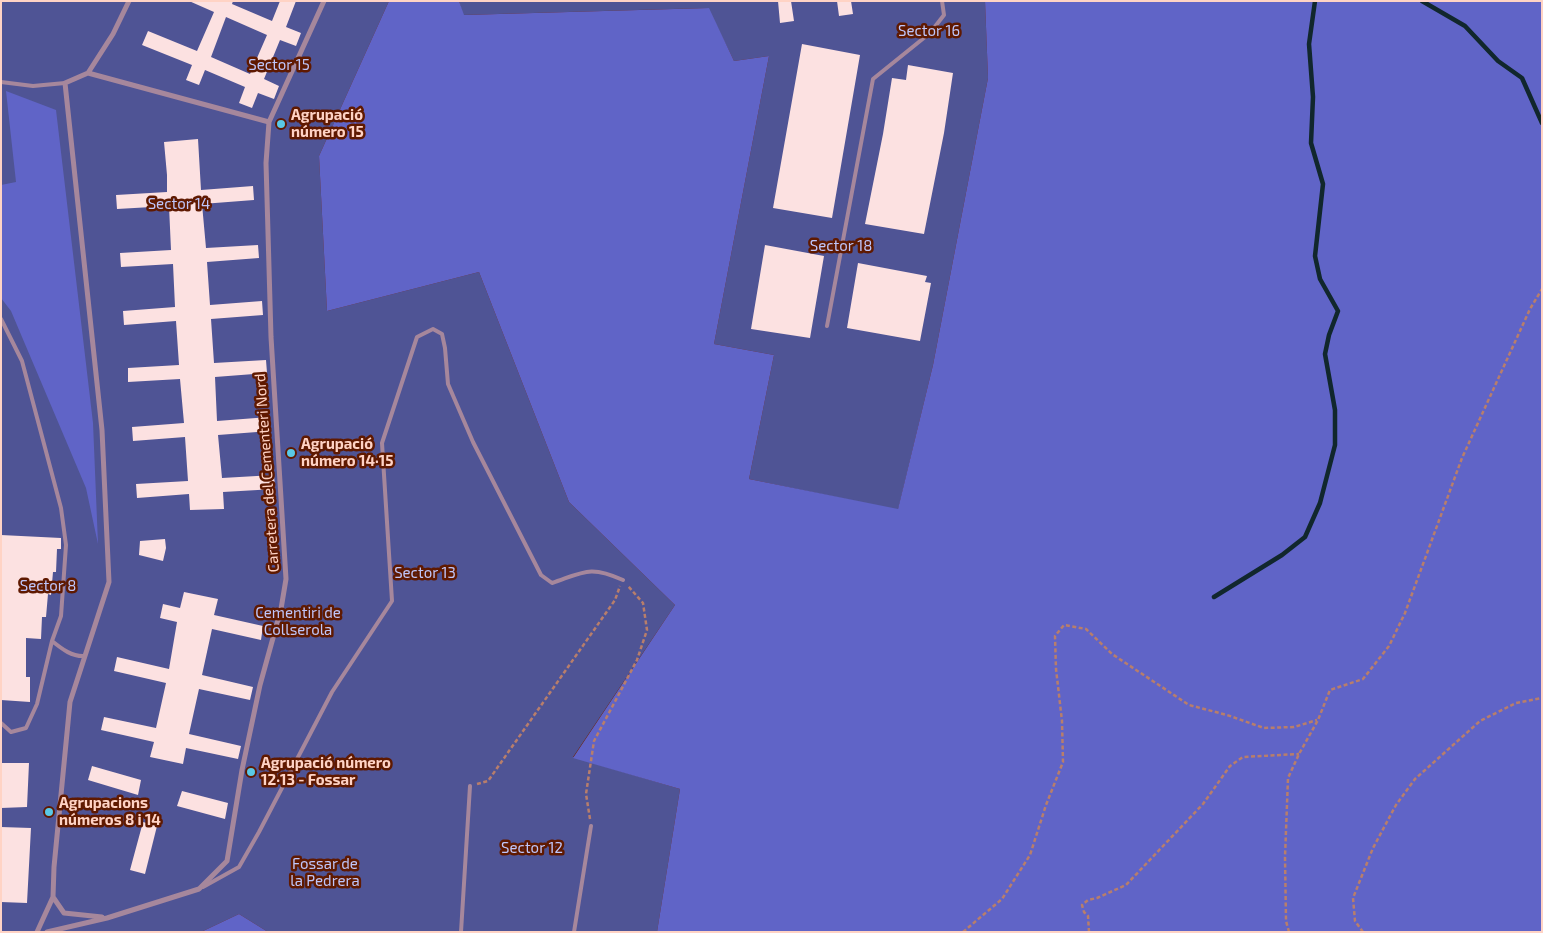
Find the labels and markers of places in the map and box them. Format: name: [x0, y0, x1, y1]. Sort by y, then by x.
place label: Agrupació número 15: [291, 106, 364, 141]
marker: Agrupació número 15: [275, 118, 287, 130]
place label: Agrupació número 14·15: [301, 435, 394, 470]
marker: Agrupació número 14·15: [285, 447, 297, 459]
place label: Agrupació número 12·13 - Fossar: [261, 754, 391, 789]
marker: Agrupació número 12·13 - Fossar: [245, 766, 257, 778]
place label: Agrupacions números 8 i 14: [59, 794, 161, 829]
marker: Agrupacions números 8 i 14: [43, 806, 55, 818]

